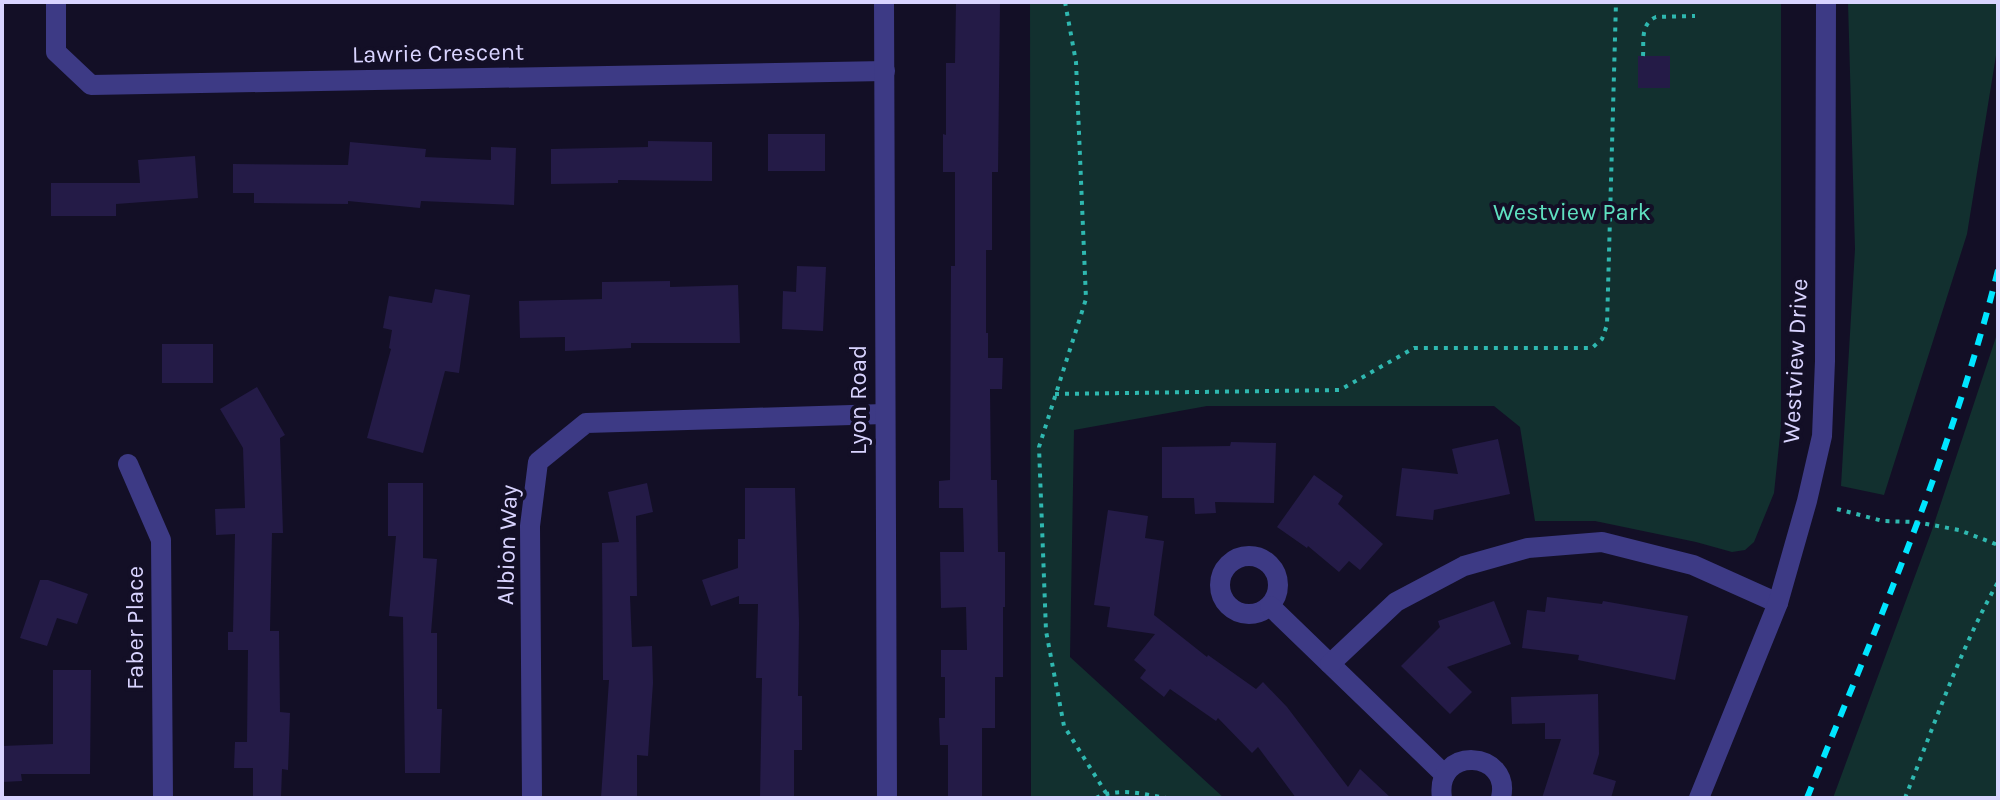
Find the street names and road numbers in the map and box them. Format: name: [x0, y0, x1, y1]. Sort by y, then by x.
street label: Lawrie Crescent: [352, 37, 524, 69]
street label: Westview Drive: [1777, 278, 1813, 444]
street label: Lyon Road: [844, 345, 872, 455]
street label: Albion Way: [491, 484, 523, 606]
street label: Faber Place: [121, 566, 149, 690]

